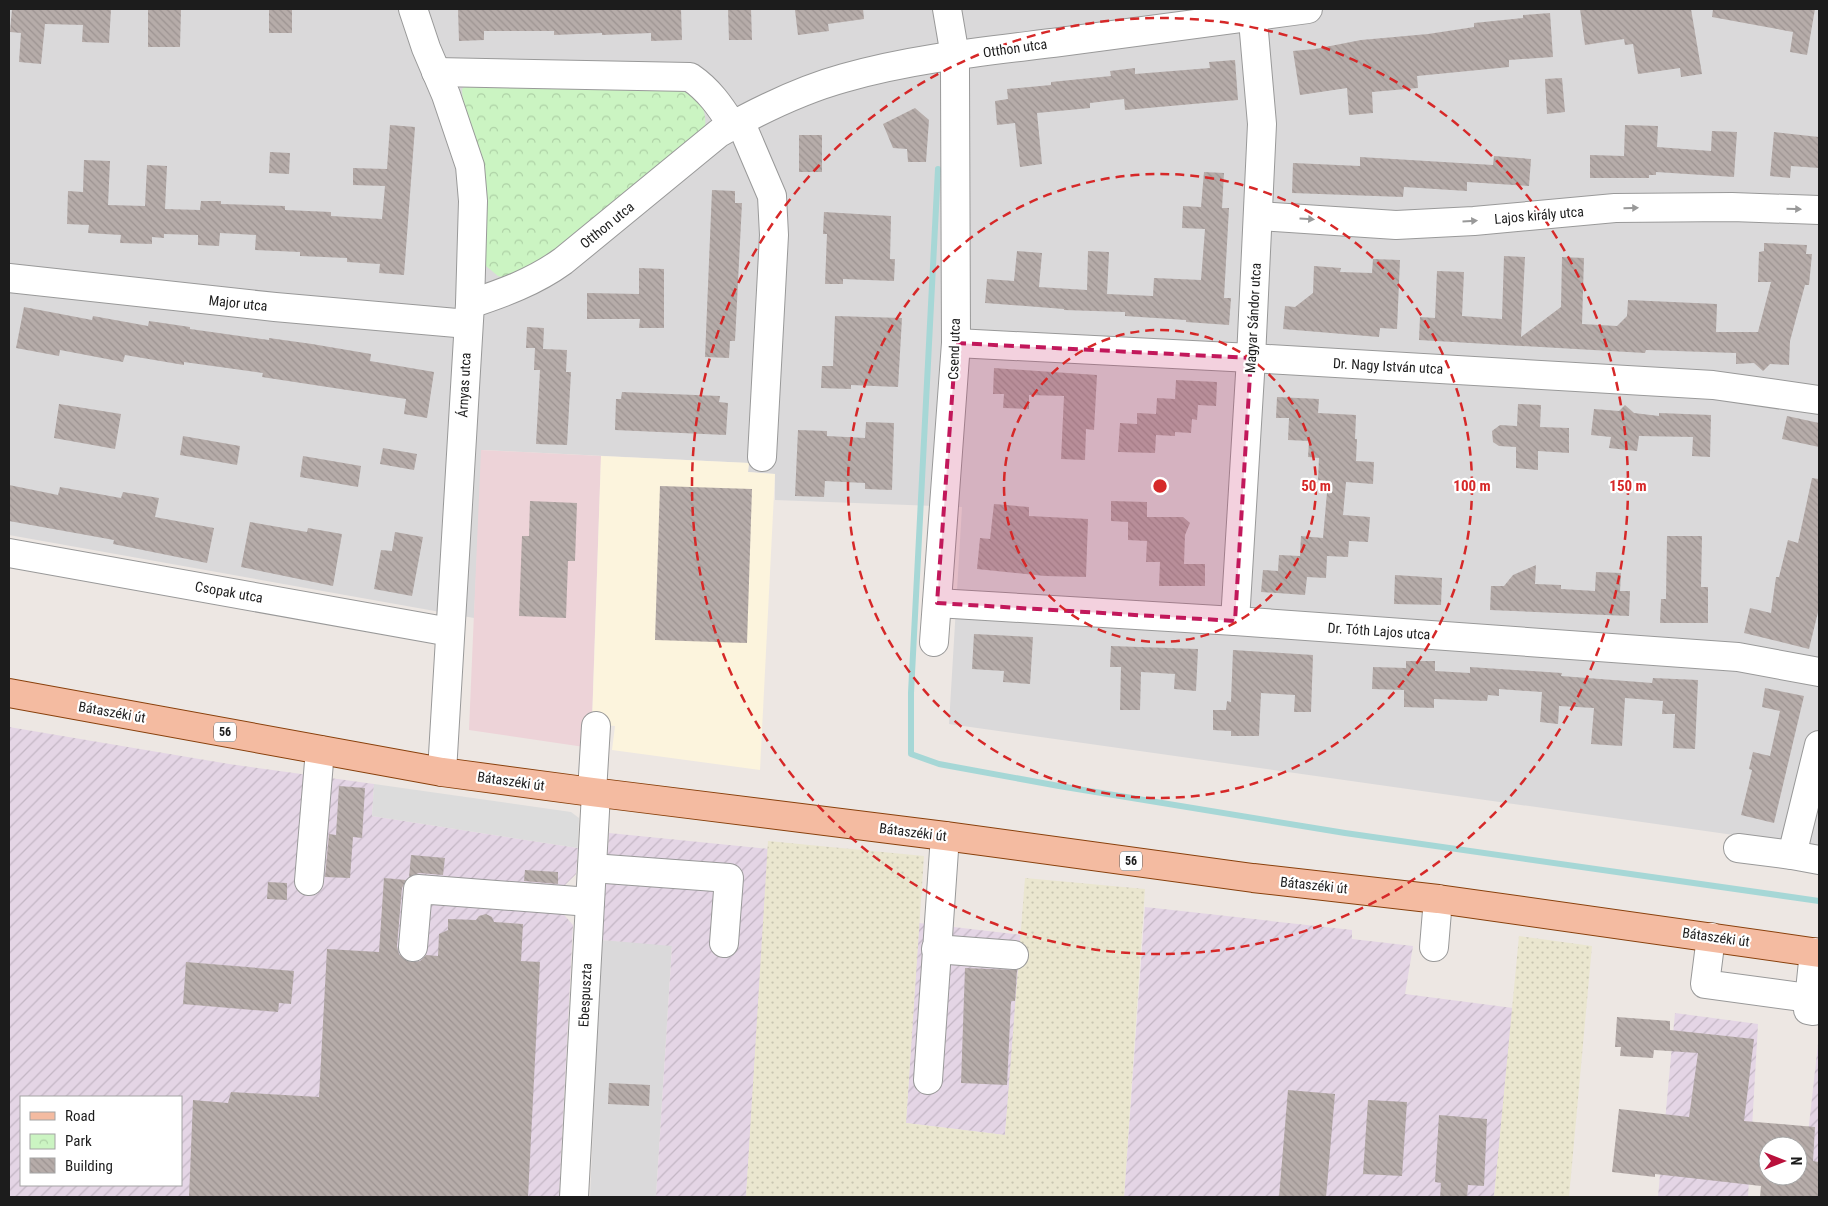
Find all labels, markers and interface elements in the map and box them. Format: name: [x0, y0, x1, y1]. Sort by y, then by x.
street label: Otthon utca: [982, 36, 1048, 60]
street label: Otthon utca: [577, 198, 637, 252]
street label: Lajos király utca: [1494, 203, 1584, 227]
one-way arrow: [1624, 204, 1640, 212]
one-way arrow: [1786, 205, 1802, 213]
one-way arrow: [1300, 215, 1316, 223]
one-way arrow: [1462, 217, 1478, 225]
street label: Magyar Sándor utca: [1242, 262, 1264, 374]
street label: Major utca: [208, 292, 268, 314]
street label: Csend utca: [945, 318, 963, 380]
street label: Árnyas utca: [453, 352, 474, 418]
street label: Dr. Nagy István utca: [1332, 355, 1444, 377]
centre of rings: [1151, 477, 1169, 495]
text: 50 m: [1301, 477, 1331, 495]
text: 100 m: [1453, 477, 1491, 495]
text: 150 m: [1609, 477, 1647, 495]
street label: Csopak utca: [194, 578, 264, 606]
street label: Dr. Tóth Lajos utca: [1327, 619, 1431, 643]
street label: Bátaszéki út: [77, 698, 147, 726]
road number: 56: [214, 722, 236, 742]
street label: Bátaszéki út: [476, 768, 546, 794]
street label: Bátaszéki út: [878, 820, 948, 844]
road number: 56: [1120, 851, 1142, 870]
street label: Bátaszéki út: [1279, 873, 1349, 897]
street label: Bátaszéki út: [1681, 924, 1751, 950]
street label: Ebespuszta: [575, 963, 595, 1027]
legend: [20, 1096, 182, 1186]
text: Road: [65, 1107, 95, 1125]
text: Park: [65, 1132, 92, 1150]
north arrow: [1758, 1136, 1808, 1186]
text: Building: [65, 1157, 113, 1175]
text: N: [1788, 1157, 1804, 1165]

